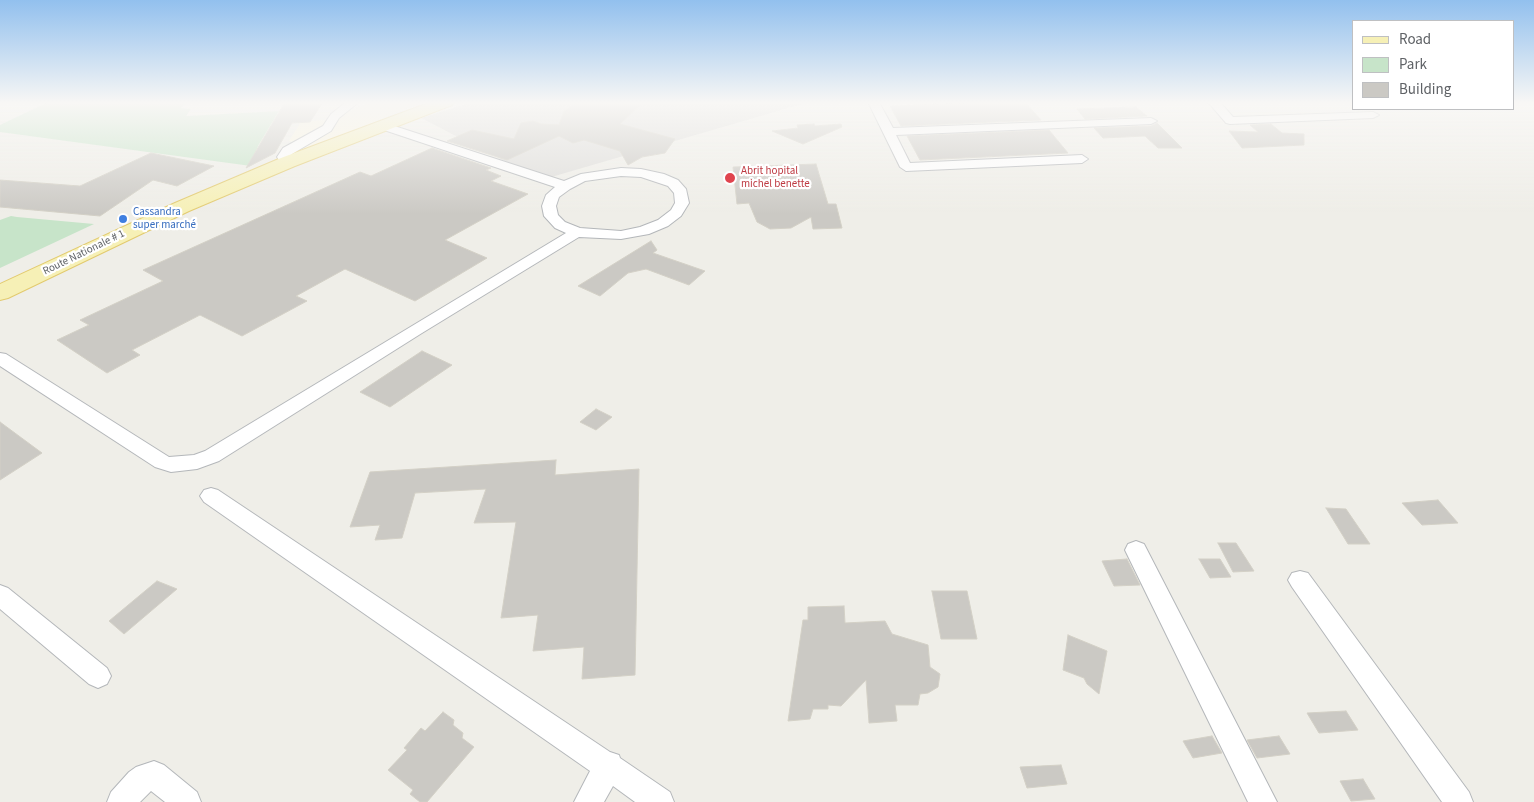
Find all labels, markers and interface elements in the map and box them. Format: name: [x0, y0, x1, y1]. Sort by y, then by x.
legend: [1352, 20, 1514, 110]
text: Road: [1399, 29, 1431, 50]
text: Park: [1399, 54, 1427, 75]
text: Building: [1399, 79, 1451, 100]
place label: Abrit hopital michel benette: [741, 165, 810, 191]
marker: Abrit hopital michel benette: [723, 171, 737, 185]
place label: Cassandra super marché: [133, 206, 196, 232]
marker: Cassandra super marché: [117, 213, 129, 225]
street label: Route Nationale # 1: [41, 227, 127, 279]

